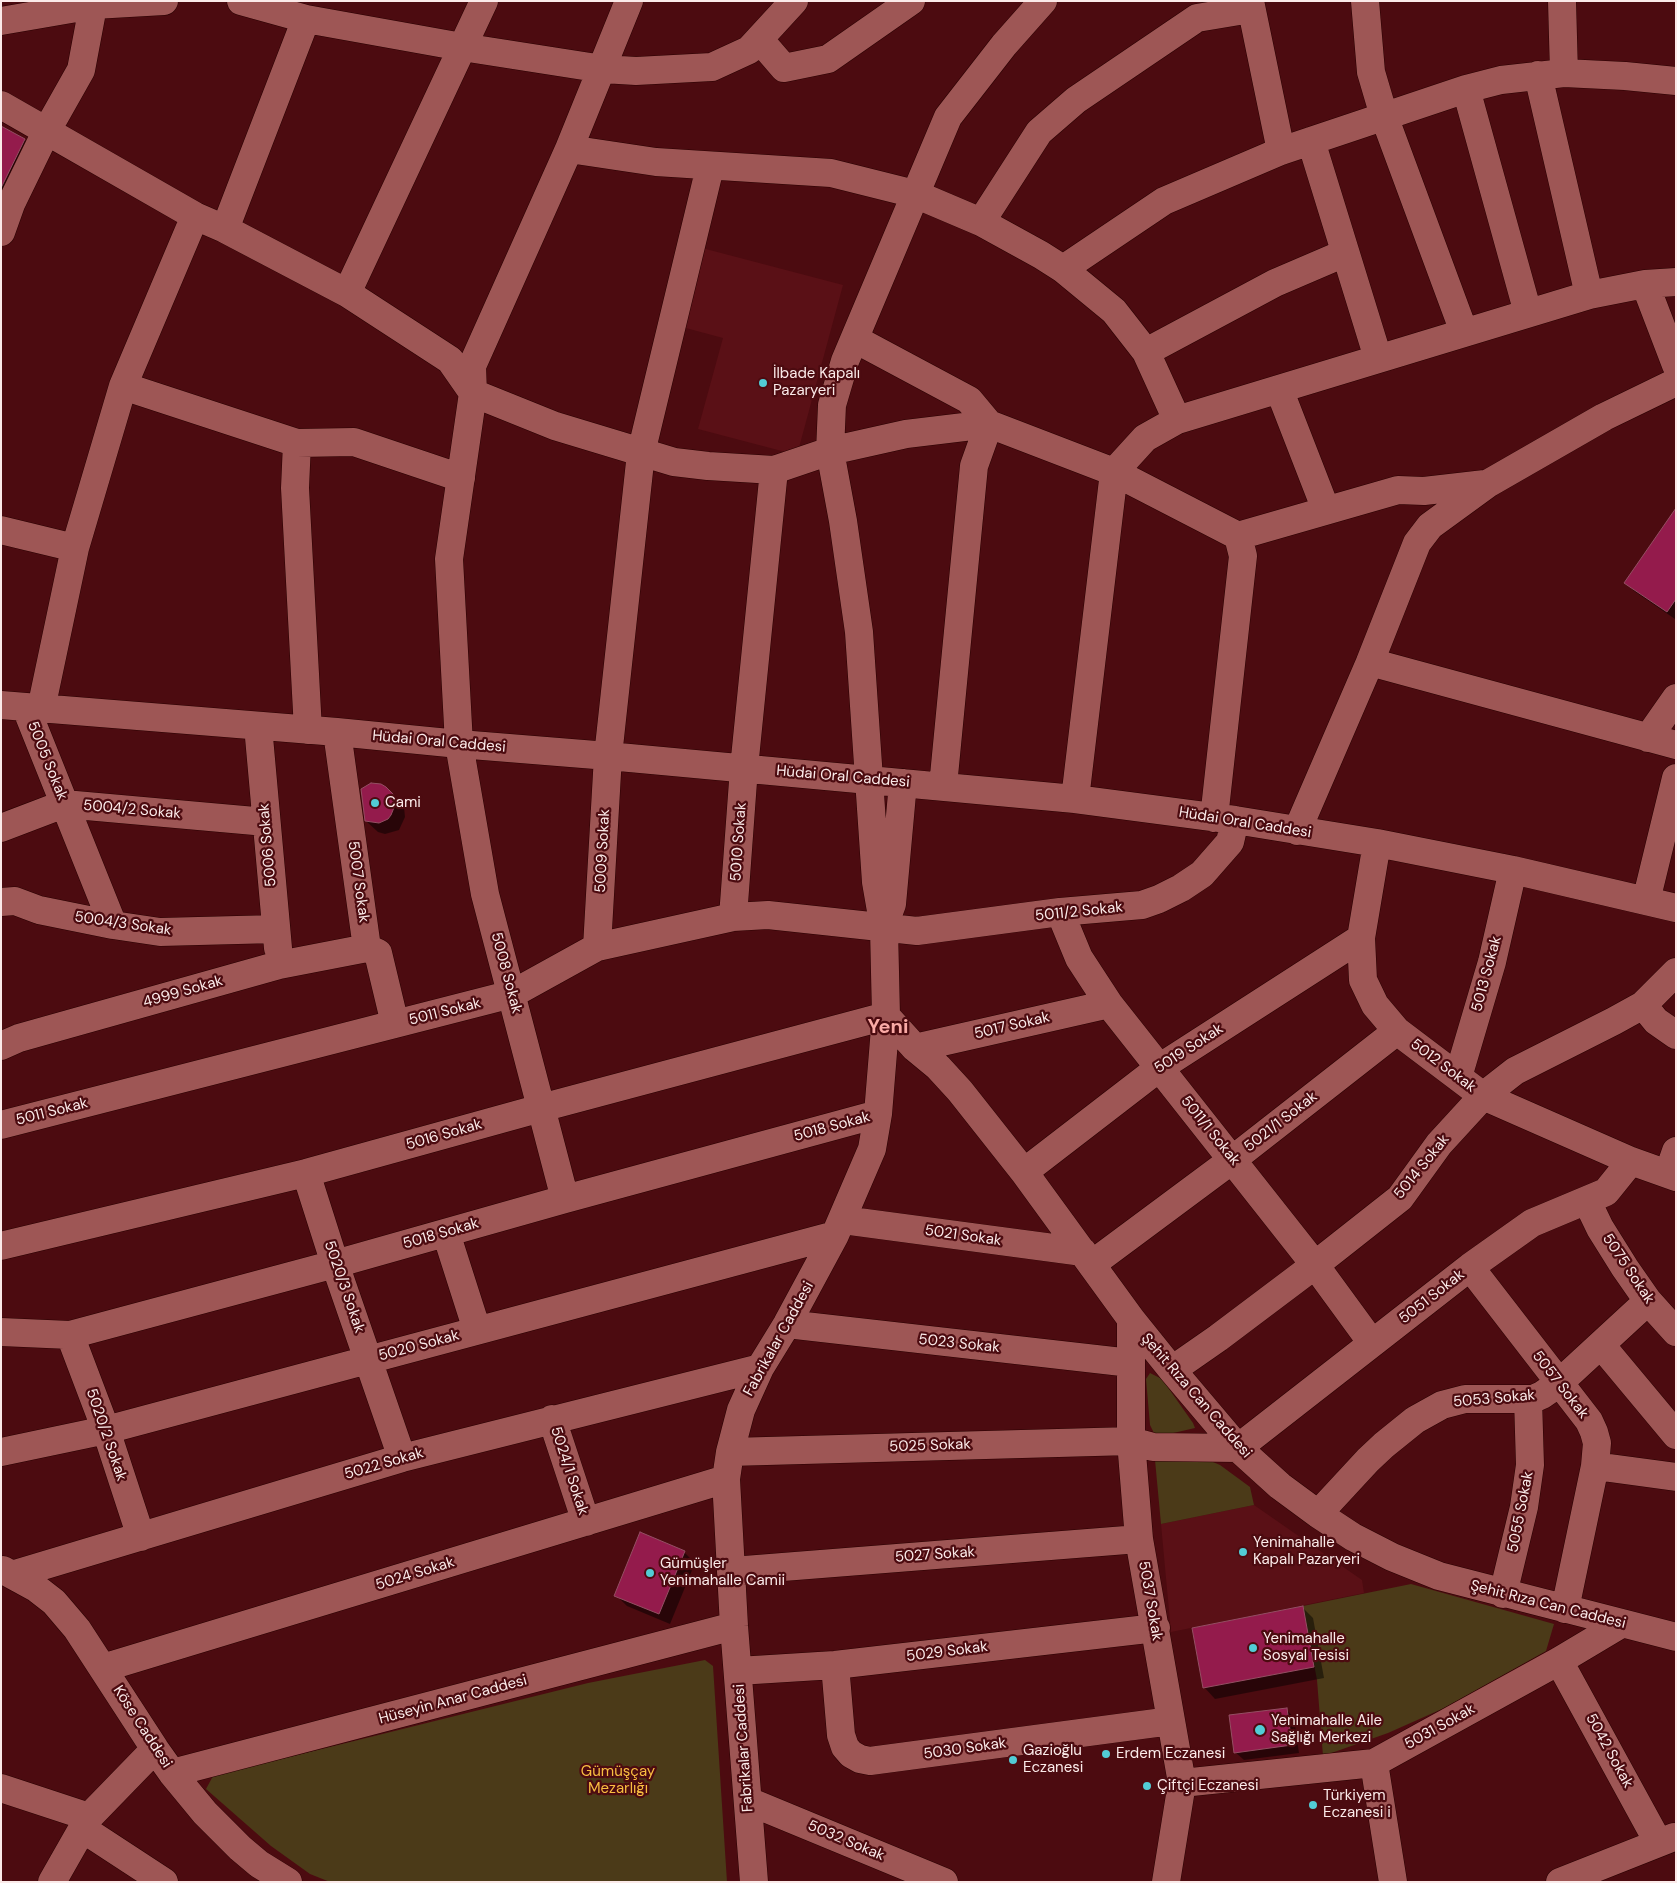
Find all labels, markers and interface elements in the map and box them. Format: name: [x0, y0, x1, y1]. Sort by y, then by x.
place label: İlbade Kapalı Pazaryeri: [773, 365, 860, 400]
marker: İlbade Kapalı Pazaryeri: [757, 377, 769, 389]
street label: 5005 Sokak: [23, 719, 71, 803]
street label: Hüdai Oral Caddesi: [371, 727, 507, 757]
street label: Hüdai Oral Caddesi: [775, 762, 911, 792]
place label: Cami: [385, 794, 421, 812]
street label: 5004/2 Sokak: [82, 797, 182, 823]
marker: Cami: [369, 797, 381, 809]
street label: 5006 Sokak: [255, 802, 281, 888]
street label: 5010 Sokak: [727, 802, 751, 882]
street label: Hüdai Oral Caddesi: [1177, 804, 1313, 842]
street label: 5009 Sokak: [592, 809, 614, 893]
street label: 5007 Sokak: [343, 840, 373, 924]
street label: 5011/2 Sokak: [1034, 898, 1124, 926]
street label: 5004/3 Sokak: [73, 908, 173, 940]
street label: 5008 Sokak: [486, 930, 526, 1016]
street label: 5013 Sokak: [1468, 934, 1506, 1014]
street label: 4999 Sokak: [141, 972, 225, 1012]
street label: 5011 Sokak: [407, 994, 483, 1030]
street label: 5017 Sokak: [973, 1009, 1051, 1043]
district label: Yeni: [868, 1016, 908, 1040]
street label: 5019 Sokak: [1151, 1020, 1227, 1078]
street label: 5012 Sokak: [1407, 1035, 1479, 1097]
street label: 5021/1 Sokak: [1241, 1088, 1321, 1156]
street label: 5011/1 Sokak: [1177, 1093, 1243, 1169]
street label: 5011 Sokak: [14, 1094, 90, 1130]
street label: 5018 Sokak: [792, 1108, 872, 1146]
street label: 5016 Sokak: [404, 1116, 484, 1154]
street label: 5014 Sokak: [1390, 1131, 1454, 1203]
street label: 5018 Sokak: [401, 1215, 481, 1253]
street label: 5021 Sokak: [923, 1222, 1003, 1250]
street label: 5075 Sokak: [1598, 1231, 1658, 1307]
street label: 5020/3 Sokak: [320, 1239, 368, 1335]
street label: 5051 Sokak: [1396, 1266, 1468, 1328]
street label: Fabrikalar Caddesi: [740, 1279, 818, 1399]
street label: 5020 Sokak: [377, 1327, 461, 1365]
street label: Şehit Rıza Can Caddesi: [1137, 1330, 1255, 1462]
street label: 5023 Sokak: [917, 1331, 1001, 1357]
street label: 5057 Sokak: [1528, 1347, 1592, 1423]
street label: 5020/2 Sokak: [82, 1386, 130, 1484]
street label: 5053 Sokak: [1452, 1386, 1536, 1412]
street label: 5024/1 Sokak: [546, 1424, 592, 1518]
street label: 5025 Sokak: [889, 1436, 971, 1456]
street label: 5022 Sokak: [342, 1444, 426, 1484]
street label: 5055 Sokak: [1504, 1470, 1538, 1554]
place label: Yenimahalle Kapalı Pazaryeri: [1253, 1534, 1360, 1569]
street label: 5027 Sokak: [894, 1543, 976, 1567]
marker: Yenimahalle Kapalı Pazaryeri: [1237, 1546, 1249, 1558]
street label: 5024 Sokak: [373, 1553, 457, 1595]
place label: Gümüşler Yenimahalle Camii: [660, 1555, 785, 1590]
street label: 5037 Sokak: [1134, 1560, 1166, 1642]
marker: Gümüşler Yenimahalle Camii: [644, 1567, 656, 1579]
street label: Şehit Rıza Can Caddesi: [1468, 1577, 1628, 1633]
place label: Yenimahalle Sosyal Tesisi: [1263, 1630, 1349, 1665]
street label: 5029 Sokak: [905, 1638, 989, 1666]
marker: Yenimahalle Sosyal Tesisi: [1247, 1642, 1259, 1654]
street label: Hüseyin Anar Caddesi: [377, 1672, 529, 1728]
street label: Köse Caddesi: [109, 1682, 175, 1772]
street label: Fabrikalar Caddesi: [731, 1683, 757, 1813]
street label: 5031 Sokak: [1402, 1700, 1478, 1754]
street label: 5042 Sokak: [1581, 1711, 1637, 1791]
place label: Yenimahalle Aile Sağlığı Merkezi: [1271, 1712, 1382, 1747]
marker: Yenimahalle Aile Sağlığı Merkezi: [1253, 1723, 1267, 1737]
street label: 5030 Sokak: [922, 1734, 1008, 1764]
place label: Gazioğlu Eczanesi: [1023, 1742, 1083, 1777]
place label: Erdem Eczanesi: [1116, 1745, 1225, 1763]
marker: Erdem Eczanesi: [1100, 1748, 1112, 1760]
marker: Gazioğlu Eczanesi: [1007, 1754, 1019, 1766]
park label: Gümüşçay Mezarlığı: [581, 1763, 655, 1798]
place label: Çiftçi Eczanesi: [1157, 1777, 1259, 1795]
marker: Çiftçi Eczanesi: [1141, 1780, 1153, 1792]
place label: Türkiyem Eczanesi i: [1323, 1787, 1391, 1822]
marker: Türkiyem Eczanesi i: [1307, 1799, 1319, 1811]
street label: 5032 Sokak: [805, 1817, 887, 1865]

